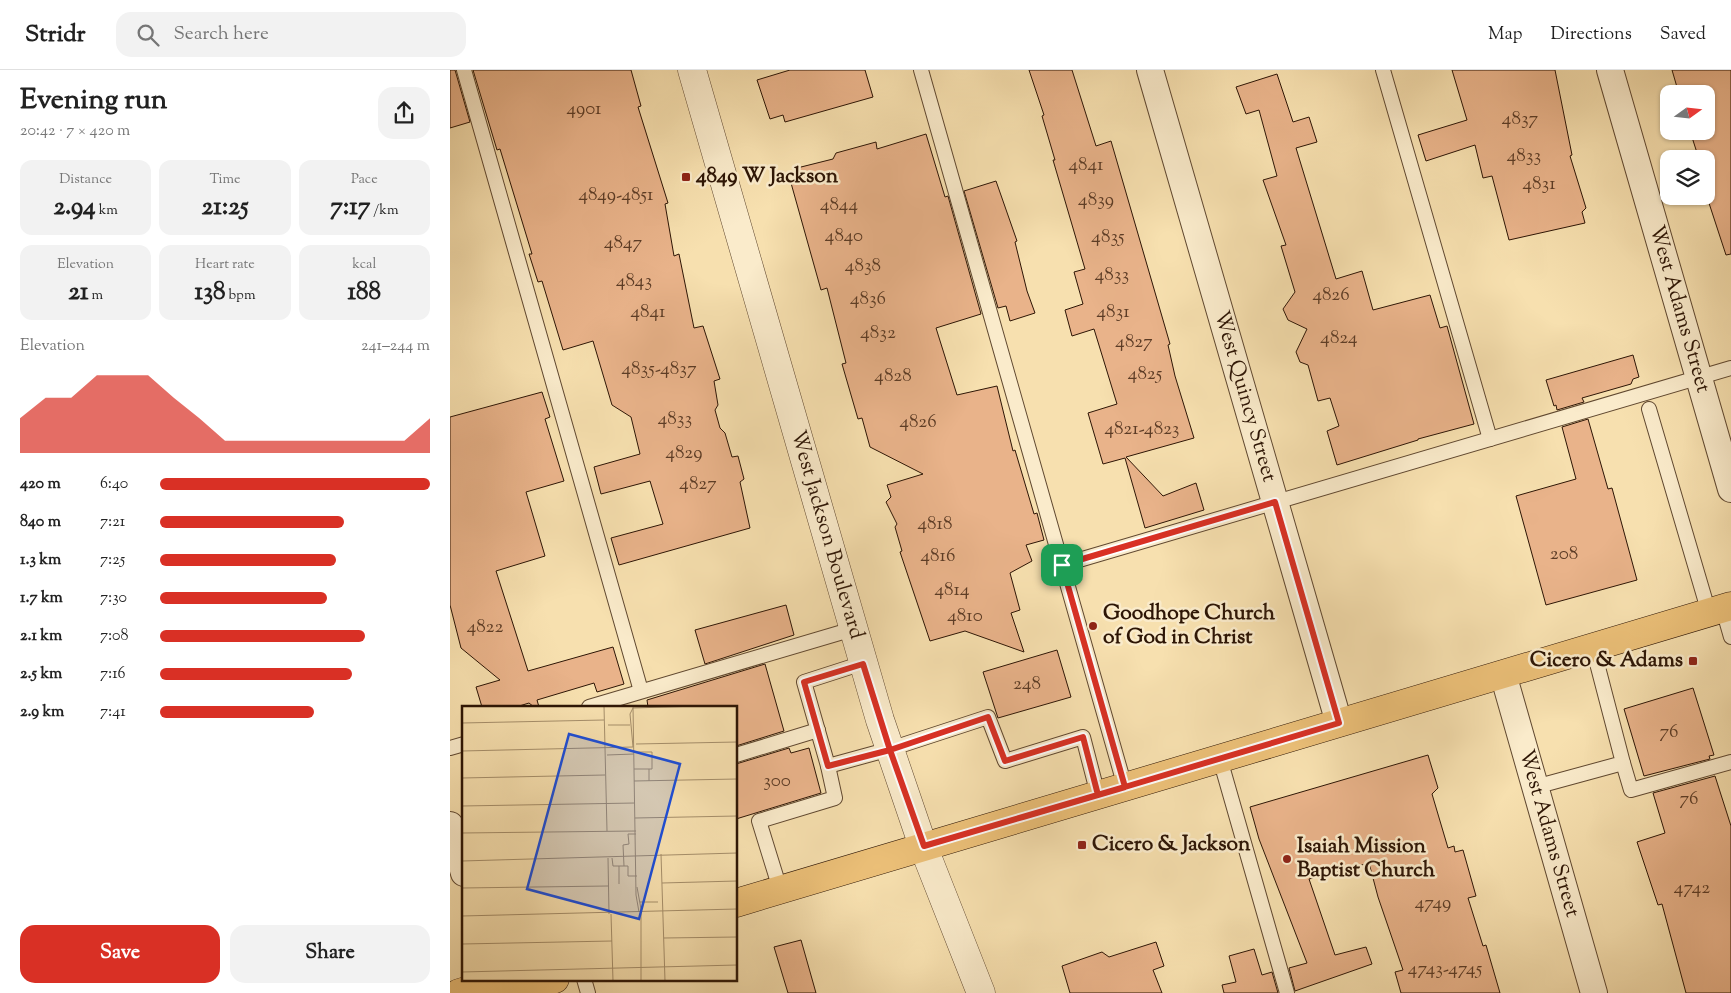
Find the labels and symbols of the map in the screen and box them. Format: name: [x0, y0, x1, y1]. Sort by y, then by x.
north arrow: [1660, 85, 1715, 140]
house number: 4901: [567, 96, 602, 123]
house number: 4837: [1502, 106, 1539, 133]
house number: 4833: [1507, 143, 1541, 170]
house number: 4841: [1069, 152, 1104, 179]
place label: 4849 W Jackson: [695, 162, 839, 192]
marker: 4849 W Jackson: [680, 171, 692, 183]
house number: 4831: [1522, 171, 1556, 198]
house number: 4849-4851: [578, 182, 654, 209]
house number: 4839: [1078, 187, 1114, 214]
house number: 4844: [820, 192, 858, 219]
street label: West Adams Street: [1641, 222, 1717, 396]
house number: 4840: [825, 223, 863, 250]
house number: 4835: [1091, 224, 1125, 251]
house number: 4847: [604, 230, 642, 257]
house number: 4838: [845, 253, 881, 280]
house number: 4833: [1095, 262, 1129, 289]
house number: 4843: [616, 268, 652, 295]
house number: 4826: [1312, 282, 1350, 309]
house number: 4836: [850, 286, 886, 313]
house number: 4841: [631, 299, 666, 326]
house number: 4831: [1096, 299, 1130, 326]
street label: West Quincy Street: [1206, 307, 1284, 486]
house number: 4832: [860, 320, 896, 347]
house number: 4824: [1320, 325, 1358, 352]
house number: 4827: [1115, 329, 1153, 356]
house number: 4835-4837: [621, 356, 697, 383]
house number: 4825: [1128, 361, 1163, 388]
house number: 4828: [874, 363, 912, 390]
house number: 4833: [658, 406, 692, 433]
house number: 4826: [899, 409, 937, 436]
house number: 4821-4823: [1104, 416, 1180, 443]
street label: West Jackson Boulevard: [782, 427, 871, 643]
house number: 4829: [665, 440, 703, 467]
house number: 4827: [679, 471, 717, 498]
house number: 4818: [917, 511, 953, 538]
house number: 208: [1550, 541, 1578, 568]
house number: 4816: [921, 543, 955, 570]
pin: [1041, 544, 1083, 586]
house number: 4814: [934, 577, 970, 604]
place label: Goodhope Church of God in Christ: [1103, 599, 1276, 653]
house number: 4810: [947, 603, 983, 630]
house number: 4822: [467, 614, 503, 641]
marker: Goodhope Church of God in Christ: [1087, 620, 1099, 632]
place label: Cicero & Adams: [1530, 646, 1683, 676]
marker: Cicero & Adams: [1687, 655, 1699, 667]
house number: 248: [1013, 671, 1041, 698]
inset map: [462, 706, 738, 980]
house number: 76: [1660, 719, 1678, 746]
street label: West Adams Street: [1510, 746, 1587, 921]
house number: 300: [763, 768, 791, 795]
house number: 76: [1680, 786, 1698, 813]
place label: Cicero & Jackson: [1092, 830, 1251, 860]
place label: Isaiah Mission Baptist Church: [1297, 832, 1436, 886]
marker: Cicero & Jackson: [1076, 839, 1088, 851]
marker: Isaiah Mission Baptist Church: [1281, 853, 1293, 865]
house number: 4742: [1674, 875, 1710, 902]
house number: 4749: [1415, 890, 1451, 917]
house number: 4743-4745: [1408, 956, 1483, 983]

